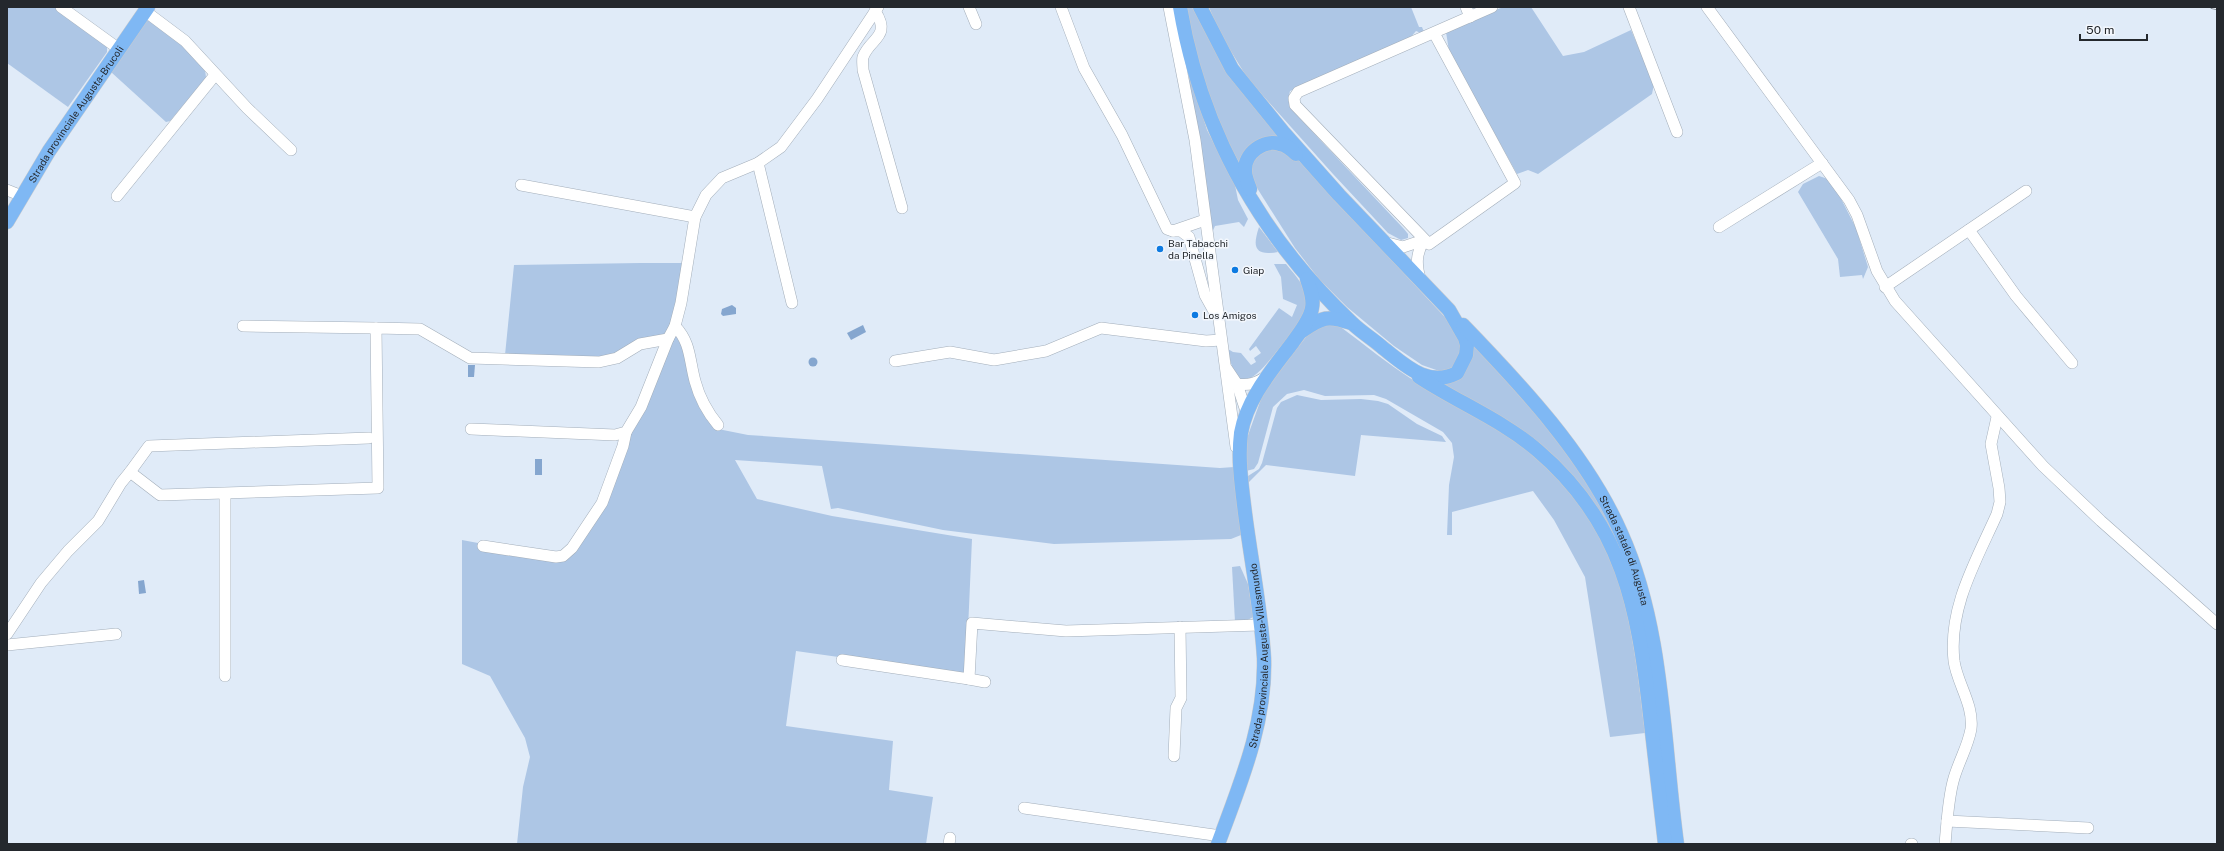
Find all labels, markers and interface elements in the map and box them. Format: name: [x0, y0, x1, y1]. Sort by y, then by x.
scale bar: [2080, 16, 2147, 42]
text: 50 m: [2086, 23, 2114, 37]
street label: Strada provinciale Augusta-Brucoli: [26, 43, 126, 185]
place label: Bar Tabacchi da Pinella: [1168, 237, 1228, 261]
marker: Bar Tabacchi da Pinella: [1155, 244, 1165, 254]
place label: Giap: [1243, 264, 1264, 276]
marker: Giap: [1230, 265, 1240, 275]
place label: Los Amigos: [1203, 309, 1257, 321]
marker: Los Amigos: [1190, 310, 1200, 320]
street label: Strada statale di Augusta: [1597, 493, 1651, 607]
street label: Strada provinciale Augusta-Villasmundo: [1246, 562, 1270, 749]

